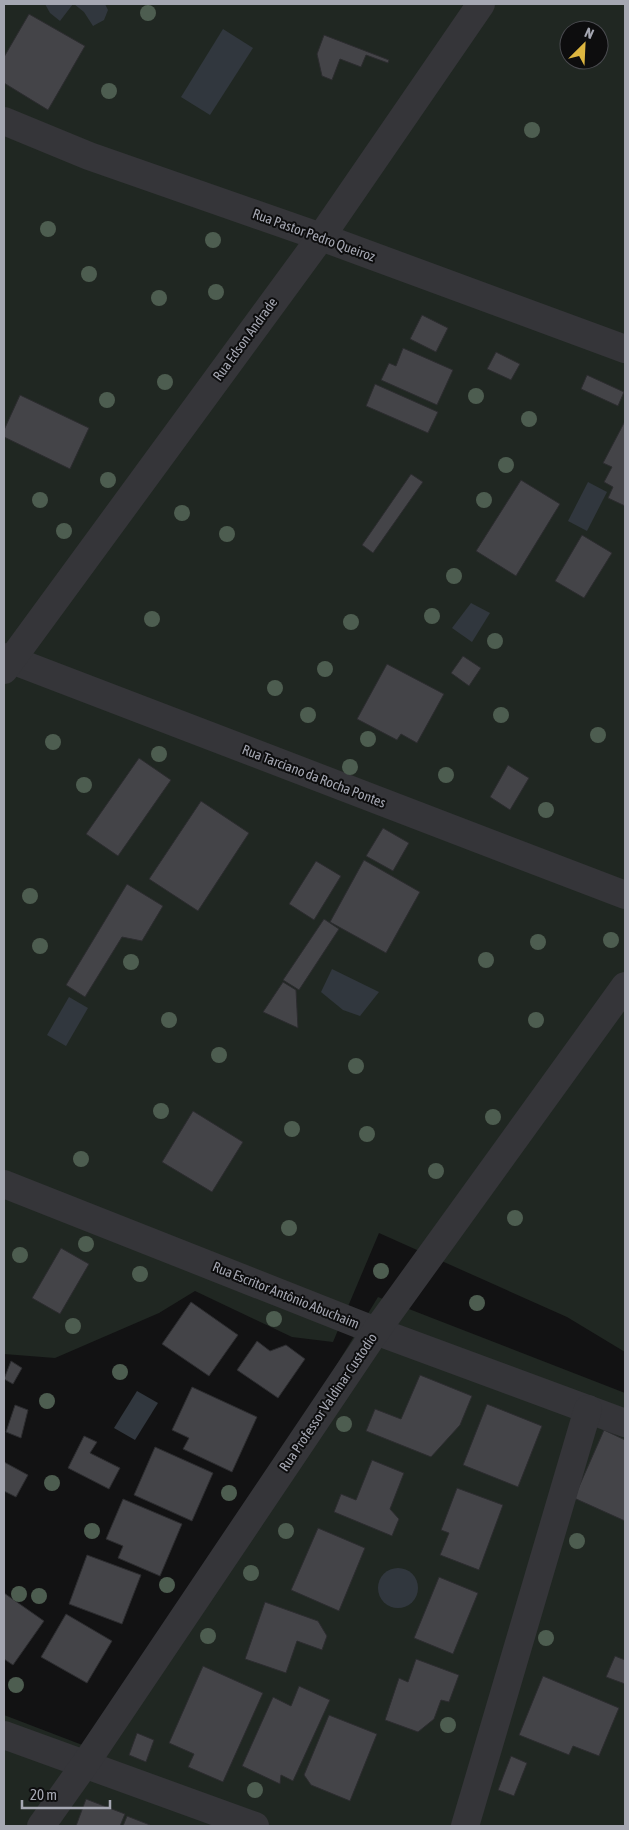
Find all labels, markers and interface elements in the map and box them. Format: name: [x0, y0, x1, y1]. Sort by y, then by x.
north arrow: [559, 20, 609, 70]
text: N: [582, 24, 596, 42]
street label: Rua Pastor Pedro Queiroz: [251, 205, 377, 265]
street label: Rua Edson Andrade: [210, 294, 280, 384]
street label: Rua Tarciano da Rocha Pontes: [240, 741, 388, 811]
street label: Rua Escritor Antônio Abuchaim: [210, 1258, 362, 1332]
street label: Rua Professor Valdinar Custodio: [276, 1330, 380, 1474]
scale bar: [22, 1778, 110, 1810]
text: 20 m: [30, 1786, 57, 1803]

